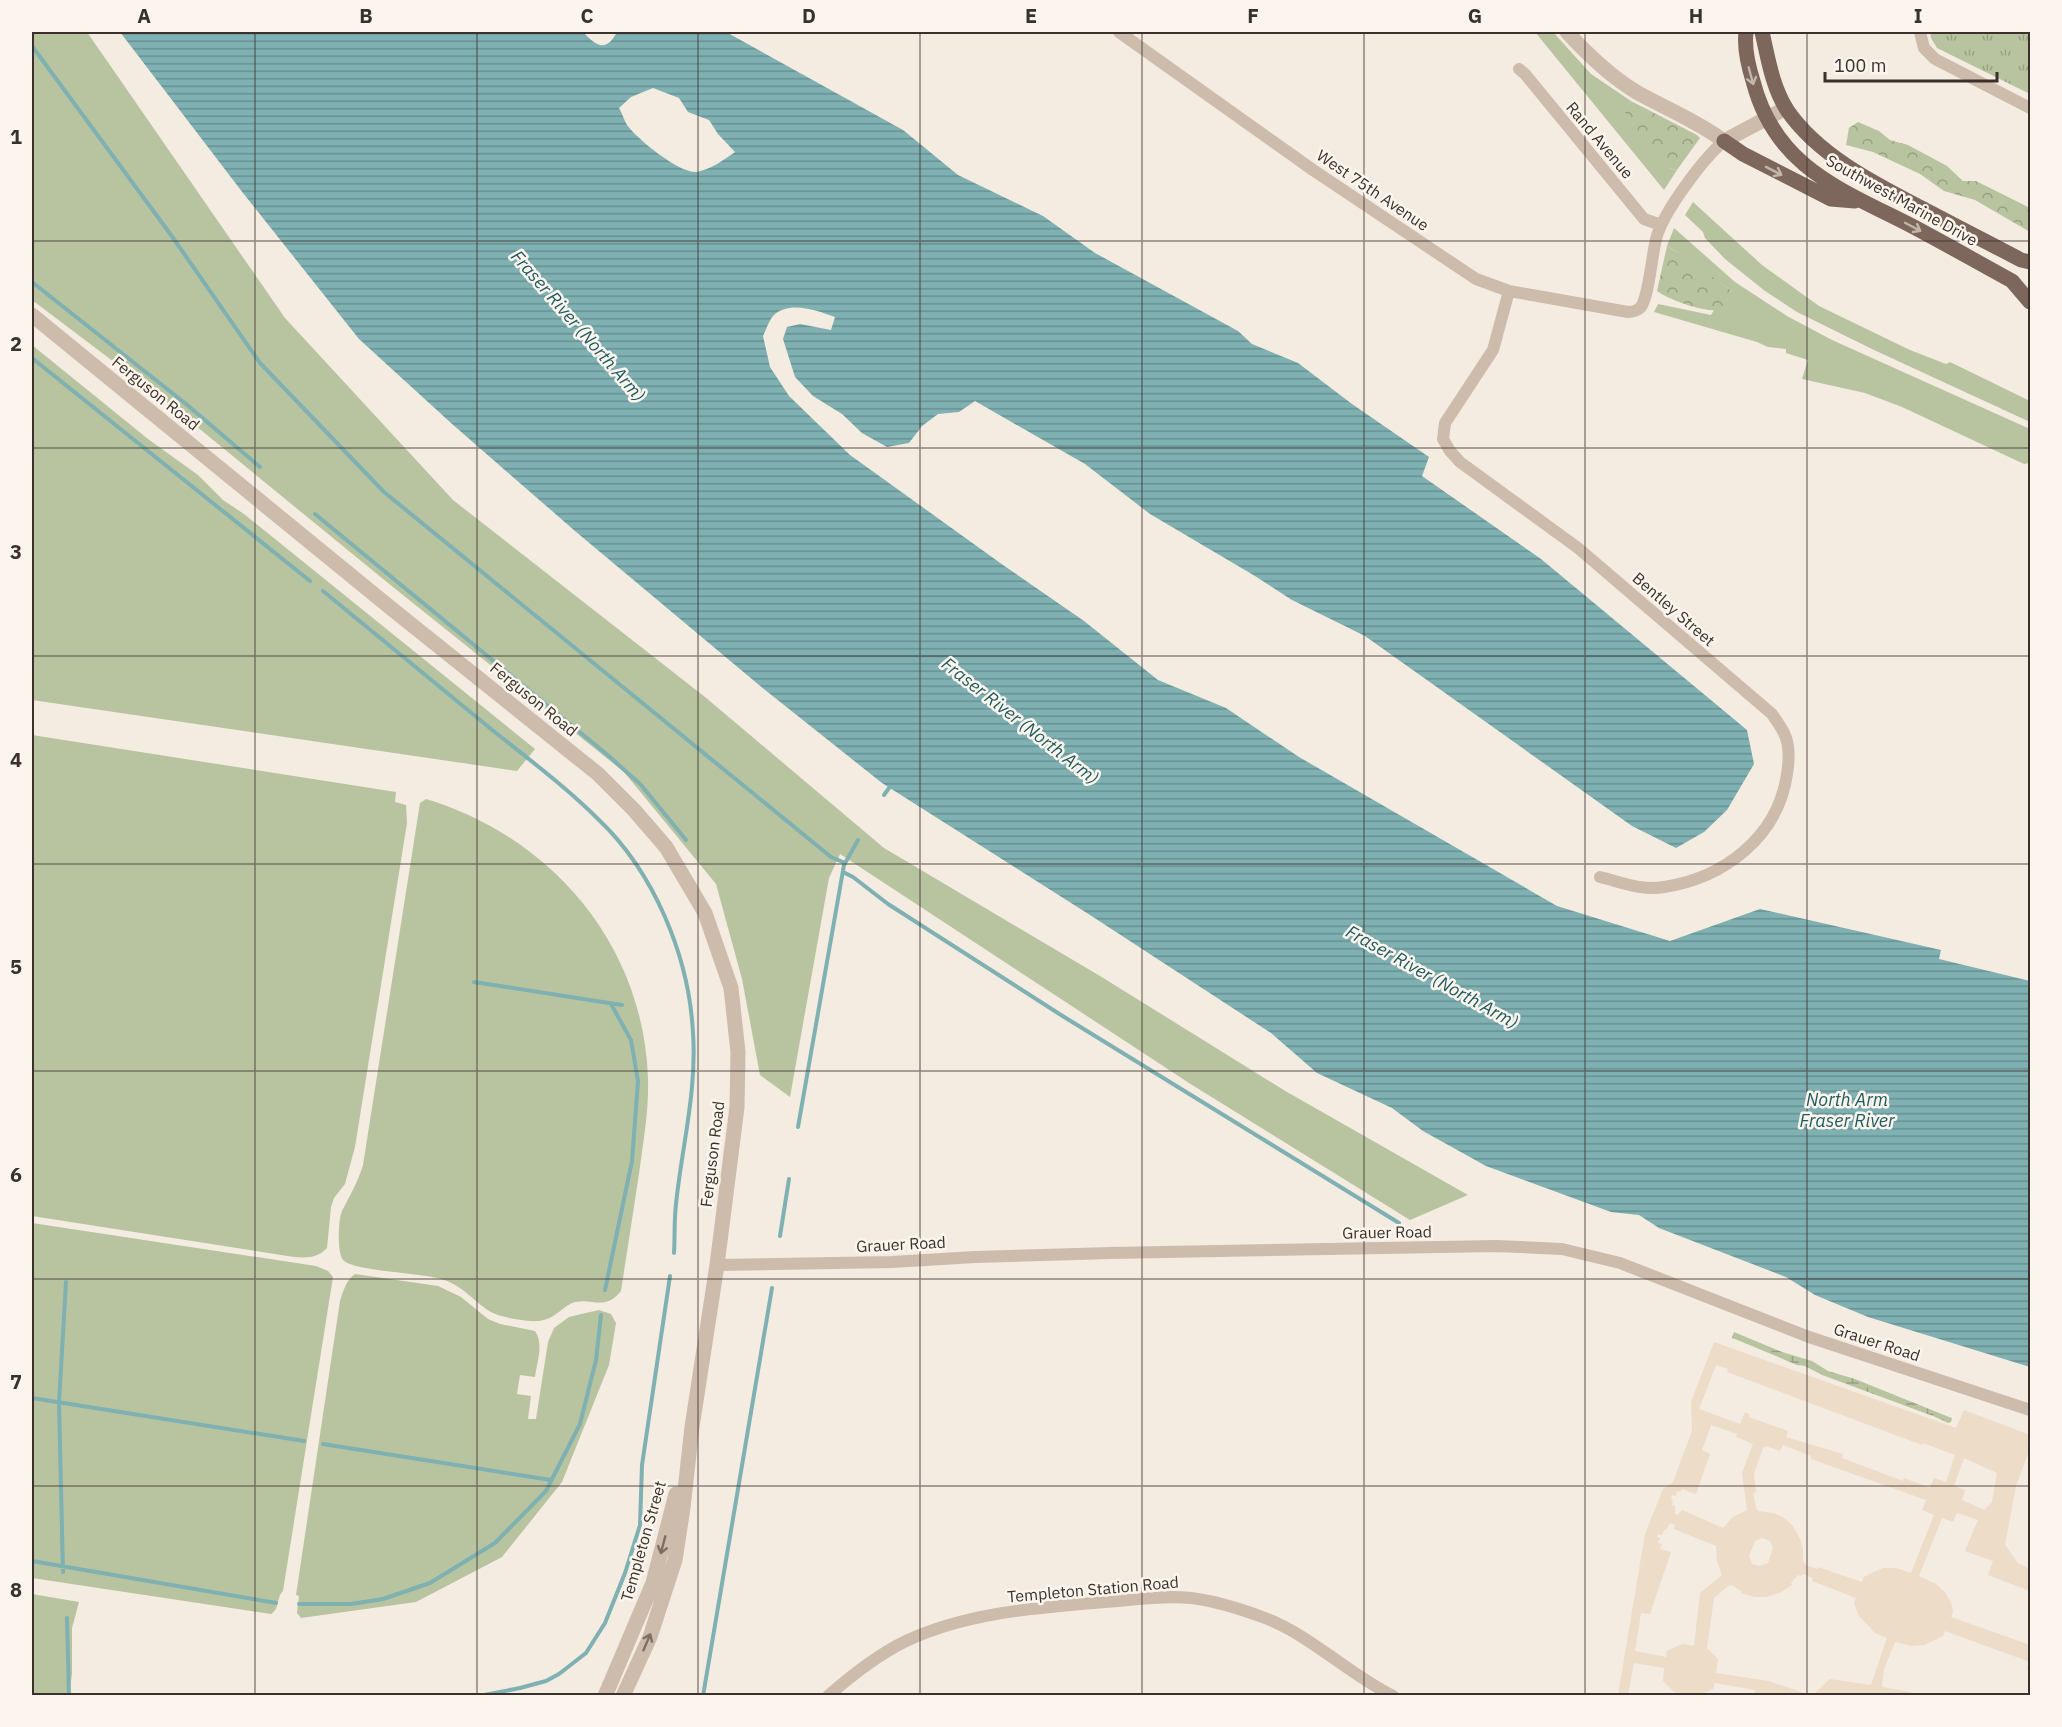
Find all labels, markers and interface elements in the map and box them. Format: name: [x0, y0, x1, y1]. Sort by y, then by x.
text: A: [137, 2, 151, 29]
text: B: [359, 2, 373, 29]
text: C: [580, 2, 594, 29]
text: D: [802, 2, 816, 29]
text: E: [1025, 2, 1037, 29]
text: F: [1247, 2, 1259, 29]
text: G: [1468, 2, 1482, 29]
text: H: [1689, 2, 1703, 29]
text: I: [1914, 2, 1922, 29]
scale bar: [1825, 45, 1998, 83]
text: 100 m: [1834, 54, 1886, 77]
one-way arrow: [1746, 66, 1758, 85]
street label: Rand Avenue: [1562, 97, 1638, 183]
text: 1: [10, 123, 22, 150]
street label: West 75th Avenue: [1313, 145, 1433, 235]
street label: Southwest Marine Drive: [1823, 150, 1981, 250]
one-way arrow: [1765, 165, 1783, 177]
one-way arrow: [1904, 222, 1922, 234]
water label: Fraser River (North Arm): [506, 245, 650, 406]
text: 2: [10, 330, 22, 357]
street label: Ferguson Road: [108, 352, 204, 434]
text: 3: [10, 538, 22, 565]
street label: Bentley Street: [1629, 568, 1719, 650]
water label: Fraser River (North Arm): [937, 652, 1104, 789]
street label: Ferguson Road: [486, 658, 582, 740]
text: 4: [10, 746, 22, 773]
water label: Fraser River (North Arm): [1342, 920, 1522, 1033]
text: 5: [10, 953, 22, 980]
water label: North Arm Fraser River: [1799, 1088, 1895, 1132]
street label: Ferguson Road: [696, 1100, 728, 1208]
text: 6: [10, 1161, 22, 1188]
street label: Grauer Road: [1342, 1221, 1432, 1243]
street label: Grauer Road: [856, 1232, 946, 1256]
street label: Grauer Road: [1831, 1319, 1923, 1365]
text: 7: [10, 1368, 22, 1395]
street label: Templeton Street: [616, 1478, 670, 1604]
one-way arrow: [657, 1535, 669, 1554]
street label: Templeton Station Road: [1006, 1572, 1180, 1606]
text: 8: [10, 1576, 22, 1603]
one-way arrow: [642, 1633, 653, 1652]

